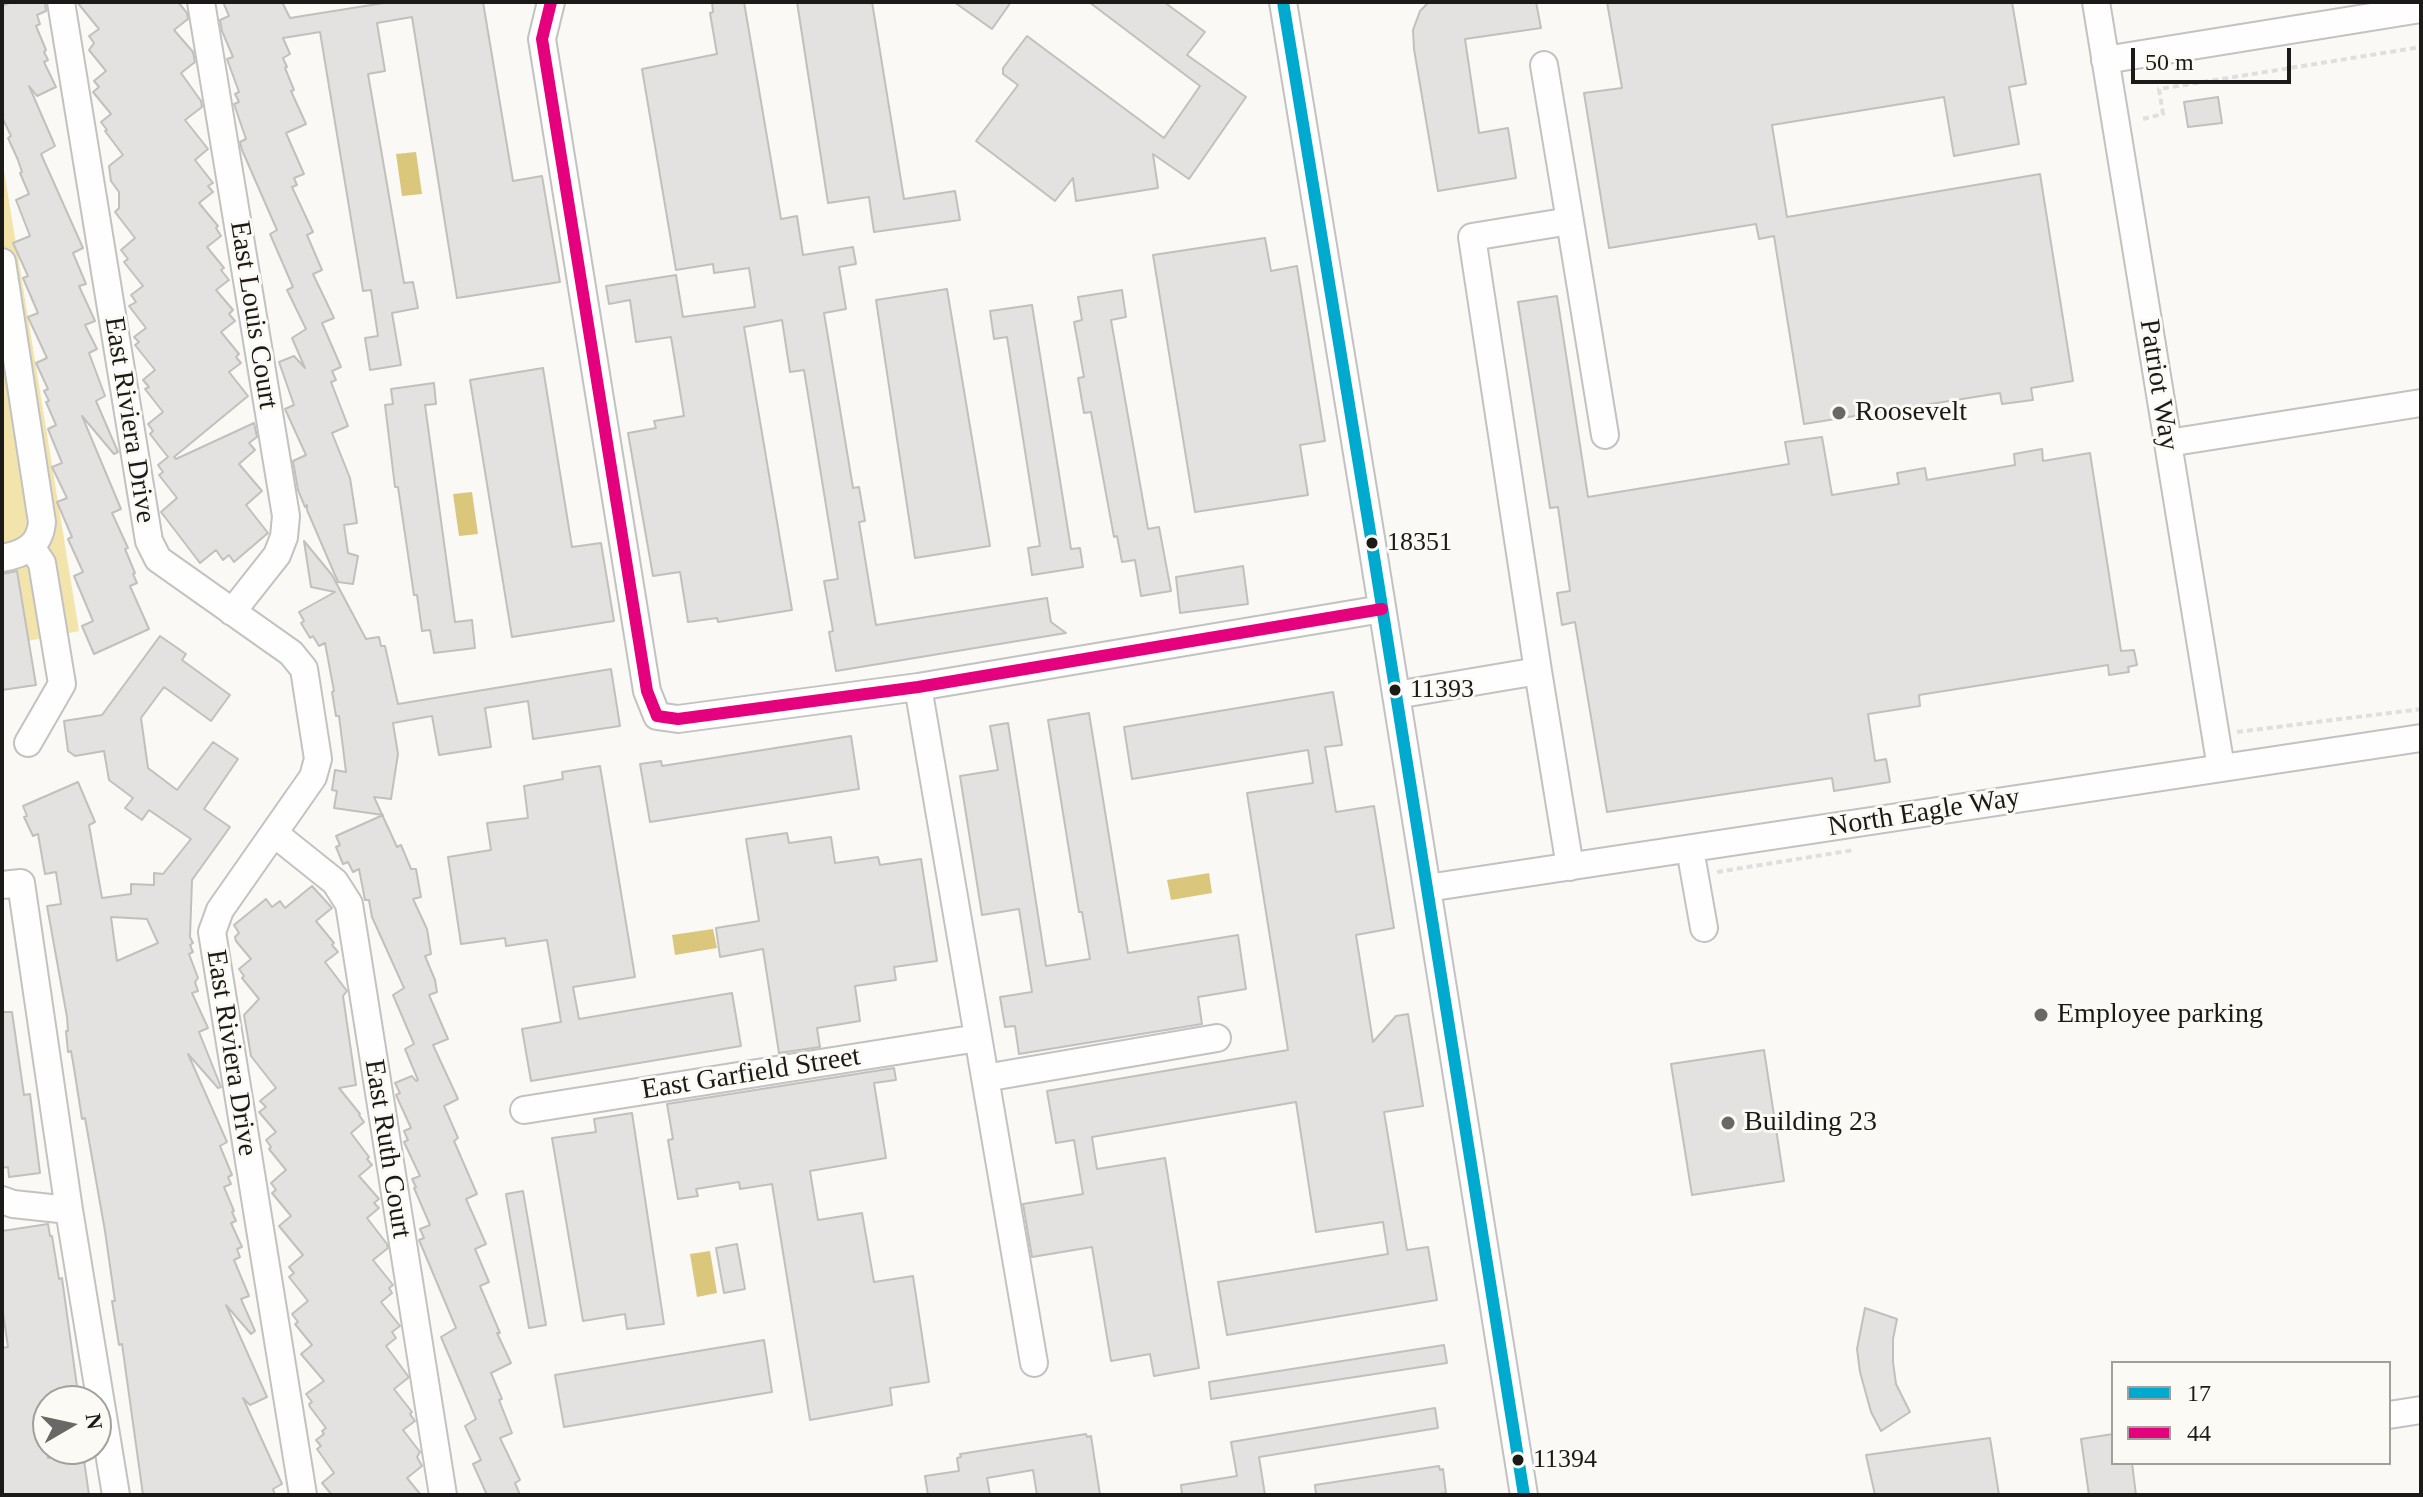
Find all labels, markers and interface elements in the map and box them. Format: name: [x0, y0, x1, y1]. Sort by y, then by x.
scale bar: [2135, 32, 2295, 82]
text: 50 m: [2145, 49, 2194, 75]
street label: East Louis Court: [222, 219, 284, 411]
street label: East Riviera Drive: [96, 314, 162, 526]
street label: Patriot Way: [2131, 317, 2185, 453]
place label: Roosevelt: [1855, 396, 1967, 430]
marker: Roosevelt: [1830, 404, 1848, 422]
place label: 18351: [1387, 527, 1452, 559]
marker: 18351: [1364, 535, 1380, 551]
place label: 11393: [1410, 674, 1474, 706]
marker: 11393: [1387, 682, 1403, 698]
street label: North Eagle Way: [1826, 781, 2022, 845]
street label: East Riviera Drive: [198, 947, 264, 1159]
place label: Employee parking: [2057, 998, 2263, 1032]
marker: Employee parking: [2032, 1006, 2050, 1024]
street label: East Garfield Street: [639, 1040, 863, 1108]
street label: East Ruth Court: [356, 1057, 418, 1241]
place label: Building 23: [1744, 1106, 1877, 1140]
marker: Building 23: [1719, 1114, 1737, 1132]
legend: [2111, 1361, 2391, 1465]
text: 17: [2187, 1380, 2211, 1406]
north arrow: [32, 1385, 112, 1465]
text: N: [81, 1412, 108, 1431]
text: 44: [2187, 1420, 2211, 1446]
place label: 11394: [1533, 1444, 1597, 1476]
marker: 11394: [1510, 1452, 1526, 1468]

